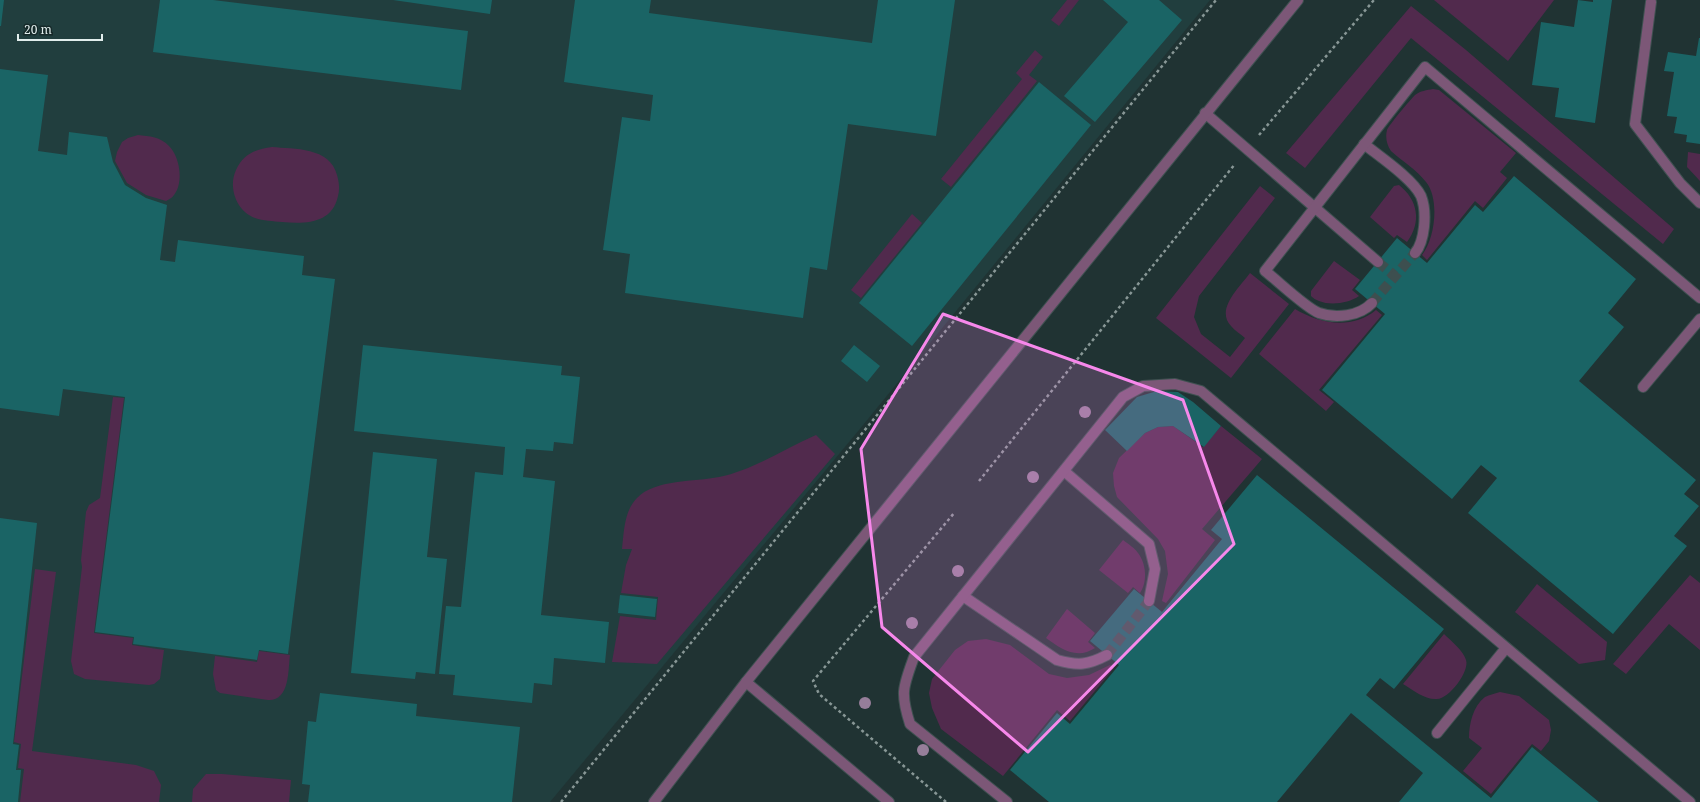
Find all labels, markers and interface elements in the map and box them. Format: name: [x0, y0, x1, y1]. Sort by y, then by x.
scale bar: [18, 16, 102, 42]
text: 20 m: [24, 21, 52, 38]

